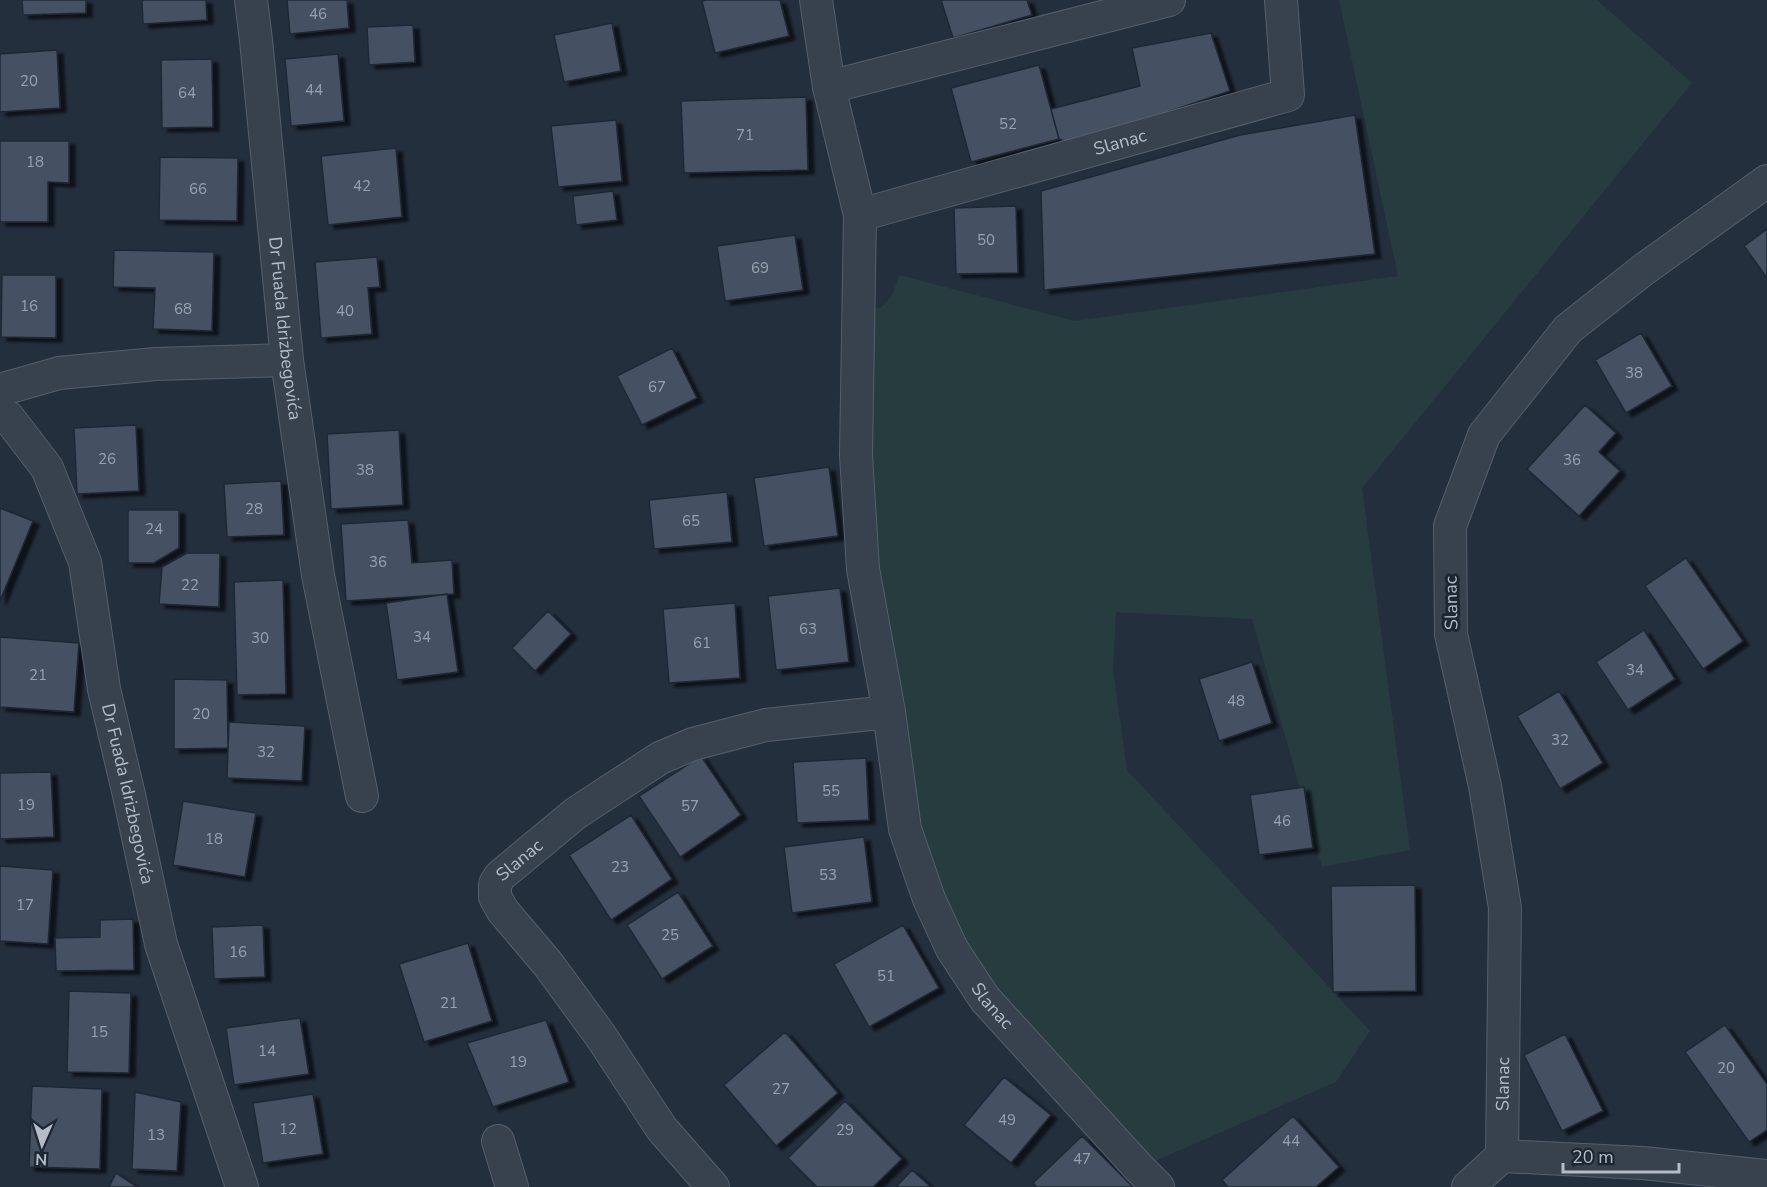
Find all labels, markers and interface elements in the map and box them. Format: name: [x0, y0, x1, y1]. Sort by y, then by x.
house number: 46: [309, 4, 327, 24]
house number: 20: [20, 71, 38, 91]
house number: 44: [305, 80, 323, 100]
house number: 64: [178, 83, 196, 103]
house number: 52: [999, 114, 1017, 134]
street label: Slanac: [1091, 123, 1149, 161]
house number: 71: [736, 125, 754, 145]
house number: 18: [26, 152, 44, 172]
house number: 42: [353, 176, 371, 196]
house number: 66: [189, 179, 207, 199]
house number: 50: [977, 230, 995, 250]
street label: Dr Fuada Idrizbegovića: [263, 235, 307, 421]
house number: 69: [751, 258, 769, 278]
house number: 16: [20, 296, 38, 316]
house number: 68: [174, 299, 192, 319]
house number: 40: [336, 301, 354, 321]
house number: 38: [1625, 363, 1643, 383]
house number: 67: [648, 377, 666, 397]
house number: 26: [98, 449, 116, 469]
house number: 36: [1563, 450, 1581, 470]
house number: 38: [356, 460, 374, 480]
house number: 28: [245, 499, 263, 519]
house number: 65: [682, 511, 700, 531]
house number: 24: [145, 519, 163, 539]
house number: 36: [369, 552, 387, 572]
house number: 22: [181, 575, 199, 595]
street label: Slanac: [1439, 576, 1463, 630]
house number: 63: [799, 619, 817, 639]
house number: 34: [413, 627, 431, 647]
house number: 30: [251, 628, 269, 648]
house number: 61: [693, 633, 711, 653]
house number: 34: [1626, 660, 1644, 680]
house number: 21: [29, 665, 47, 685]
house number: 48: [1227, 691, 1245, 711]
street label: Dr Fuada Idrizbegovića: [96, 701, 160, 886]
house number: 20: [192, 704, 210, 724]
house number: 32: [1551, 730, 1569, 750]
house number: 32: [257, 742, 275, 762]
house number: 55: [822, 781, 840, 801]
house number: 19: [17, 795, 35, 815]
house number: 57: [681, 796, 699, 816]
house number: 46: [1273, 811, 1291, 831]
house number: 18: [205, 829, 223, 849]
street label: Slanac: [491, 834, 548, 886]
house number: 23: [611, 857, 629, 877]
house number: 53: [819, 865, 837, 885]
house number: 17: [16, 895, 34, 915]
house number: 25: [661, 925, 679, 945]
house number: 16: [229, 942, 247, 962]
house number: 51: [877, 966, 895, 986]
street label: Slanac: [965, 978, 1019, 1034]
house number: 21: [440, 993, 458, 1013]
house number: 15: [90, 1022, 108, 1042]
house number: 14: [258, 1041, 276, 1061]
house number: 19: [509, 1052, 527, 1072]
street label: Slanac: [1491, 1057, 1515, 1111]
house number: 20: [1717, 1058, 1735, 1078]
house number: 27: [772, 1079, 790, 1099]
house number: 49: [998, 1110, 1016, 1130]
north arrow: [12, 1115, 72, 1175]
house number: 12: [279, 1119, 297, 1139]
house number: 29: [836, 1120, 854, 1140]
house number: 13: [147, 1125, 165, 1145]
house number: 44: [1282, 1131, 1300, 1151]
scale bar: [1563, 1136, 1678, 1174]
text: 20 m: [1572, 1145, 1614, 1169]
text: N: [35, 1148, 48, 1170]
house number: 47: [1073, 1149, 1091, 1169]

